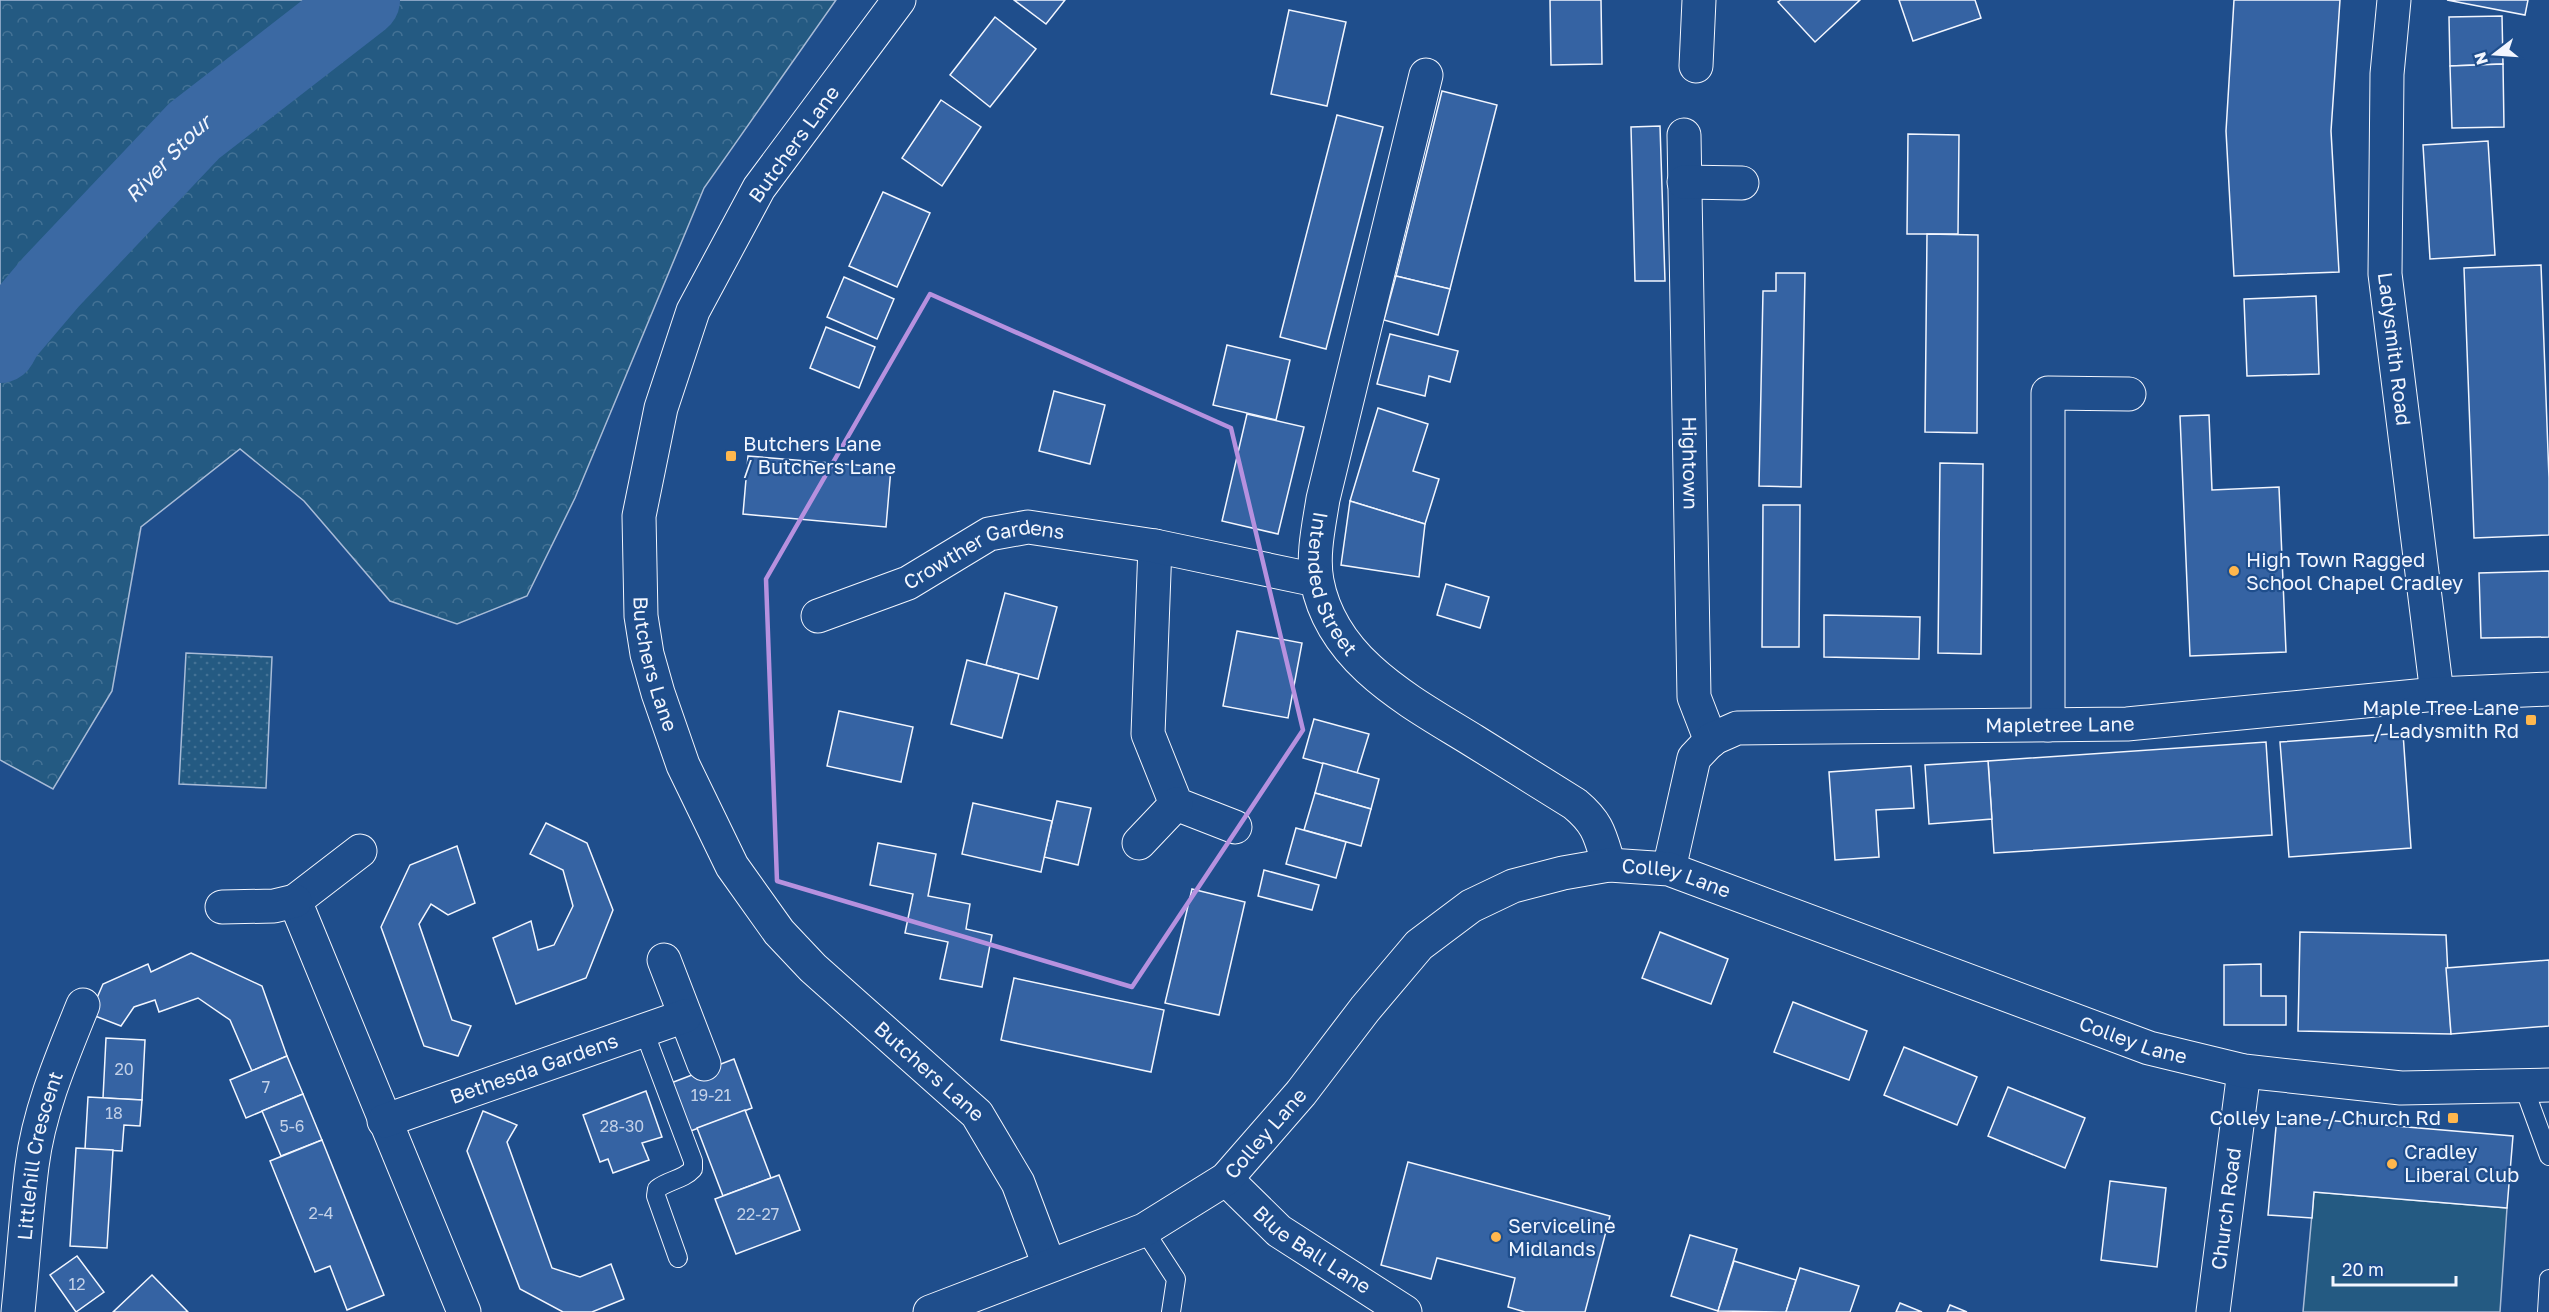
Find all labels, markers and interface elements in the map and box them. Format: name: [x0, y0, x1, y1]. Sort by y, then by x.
north arrow: [2465, 24, 2525, 84]
text: N: [2469, 50, 2492, 67]
street label: Butchers Lane: [743, 80, 844, 206]
water label: River Stour: [119, 107, 218, 207]
street label: Ladysmith Road: [2374, 271, 2417, 427]
street label: Hightown: [1678, 416, 1704, 510]
place label: Butchers Lane / Butchers Lane: [743, 431, 896, 478]
marker: Butchers Lane / Butchers Lane: [724, 449, 738, 463]
street label: Intended Street: [1304, 510, 1363, 660]
street label: Crowther Gardens: [899, 514, 1066, 594]
place label: High Town Ragged School Chapel Cradley: [2246, 547, 2463, 594]
marker: High Town Ragged School Chapel Cradley: [2227, 564, 2241, 578]
street label: Butchers Lane: [630, 596, 683, 734]
place label: Maple Tree Lane / Ladysmith Rd: [2362, 695, 2519, 742]
street label: Mapletree Lane: [1985, 710, 2135, 736]
marker: Maple Tree Lane / Ladysmith Rd: [2524, 713, 2538, 727]
street label: Colley Lane: [1621, 853, 1734, 902]
street label: Colley Lane: [2076, 1010, 2190, 1068]
street label: Butchers Lane: [870, 1016, 990, 1126]
street label: Bethesda Gardens: [447, 1027, 621, 1108]
house number: 20: [114, 1059, 134, 1079]
street label: Littlehill Crescent: [12, 1068, 67, 1241]
house number: 7: [262, 1077, 270, 1097]
street label: Colley Lane: [1219, 1083, 1311, 1183]
house number: 19-21: [691, 1085, 732, 1105]
house number: 18: [105, 1103, 123, 1123]
place label: Colley Lane / Church Rd: [2210, 1105, 2441, 1129]
marker: Colley Lane / Church Rd: [2446, 1111, 2460, 1125]
house number: 5-6: [279, 1116, 305, 1136]
house number: 28-30: [600, 1116, 644, 1136]
place label: Cradley Liberal Club: [2404, 1139, 2519, 1186]
street label: Church Road: [2206, 1146, 2245, 1271]
marker: Cradley Liberal Club: [2385, 1157, 2399, 1171]
street label: Blue Ball Lane: [1249, 1200, 1376, 1298]
house number: 2-4: [308, 1203, 334, 1223]
house number: 22-27: [737, 1204, 779, 1224]
place label: Serviceline Midlands: [1508, 1213, 1616, 1260]
marker: Serviceline Midlands: [1489, 1230, 1503, 1244]
scale bar: [2333, 1249, 2456, 1287]
text: 20 m: [2342, 1258, 2384, 1280]
house number: 12: [68, 1274, 86, 1294]

